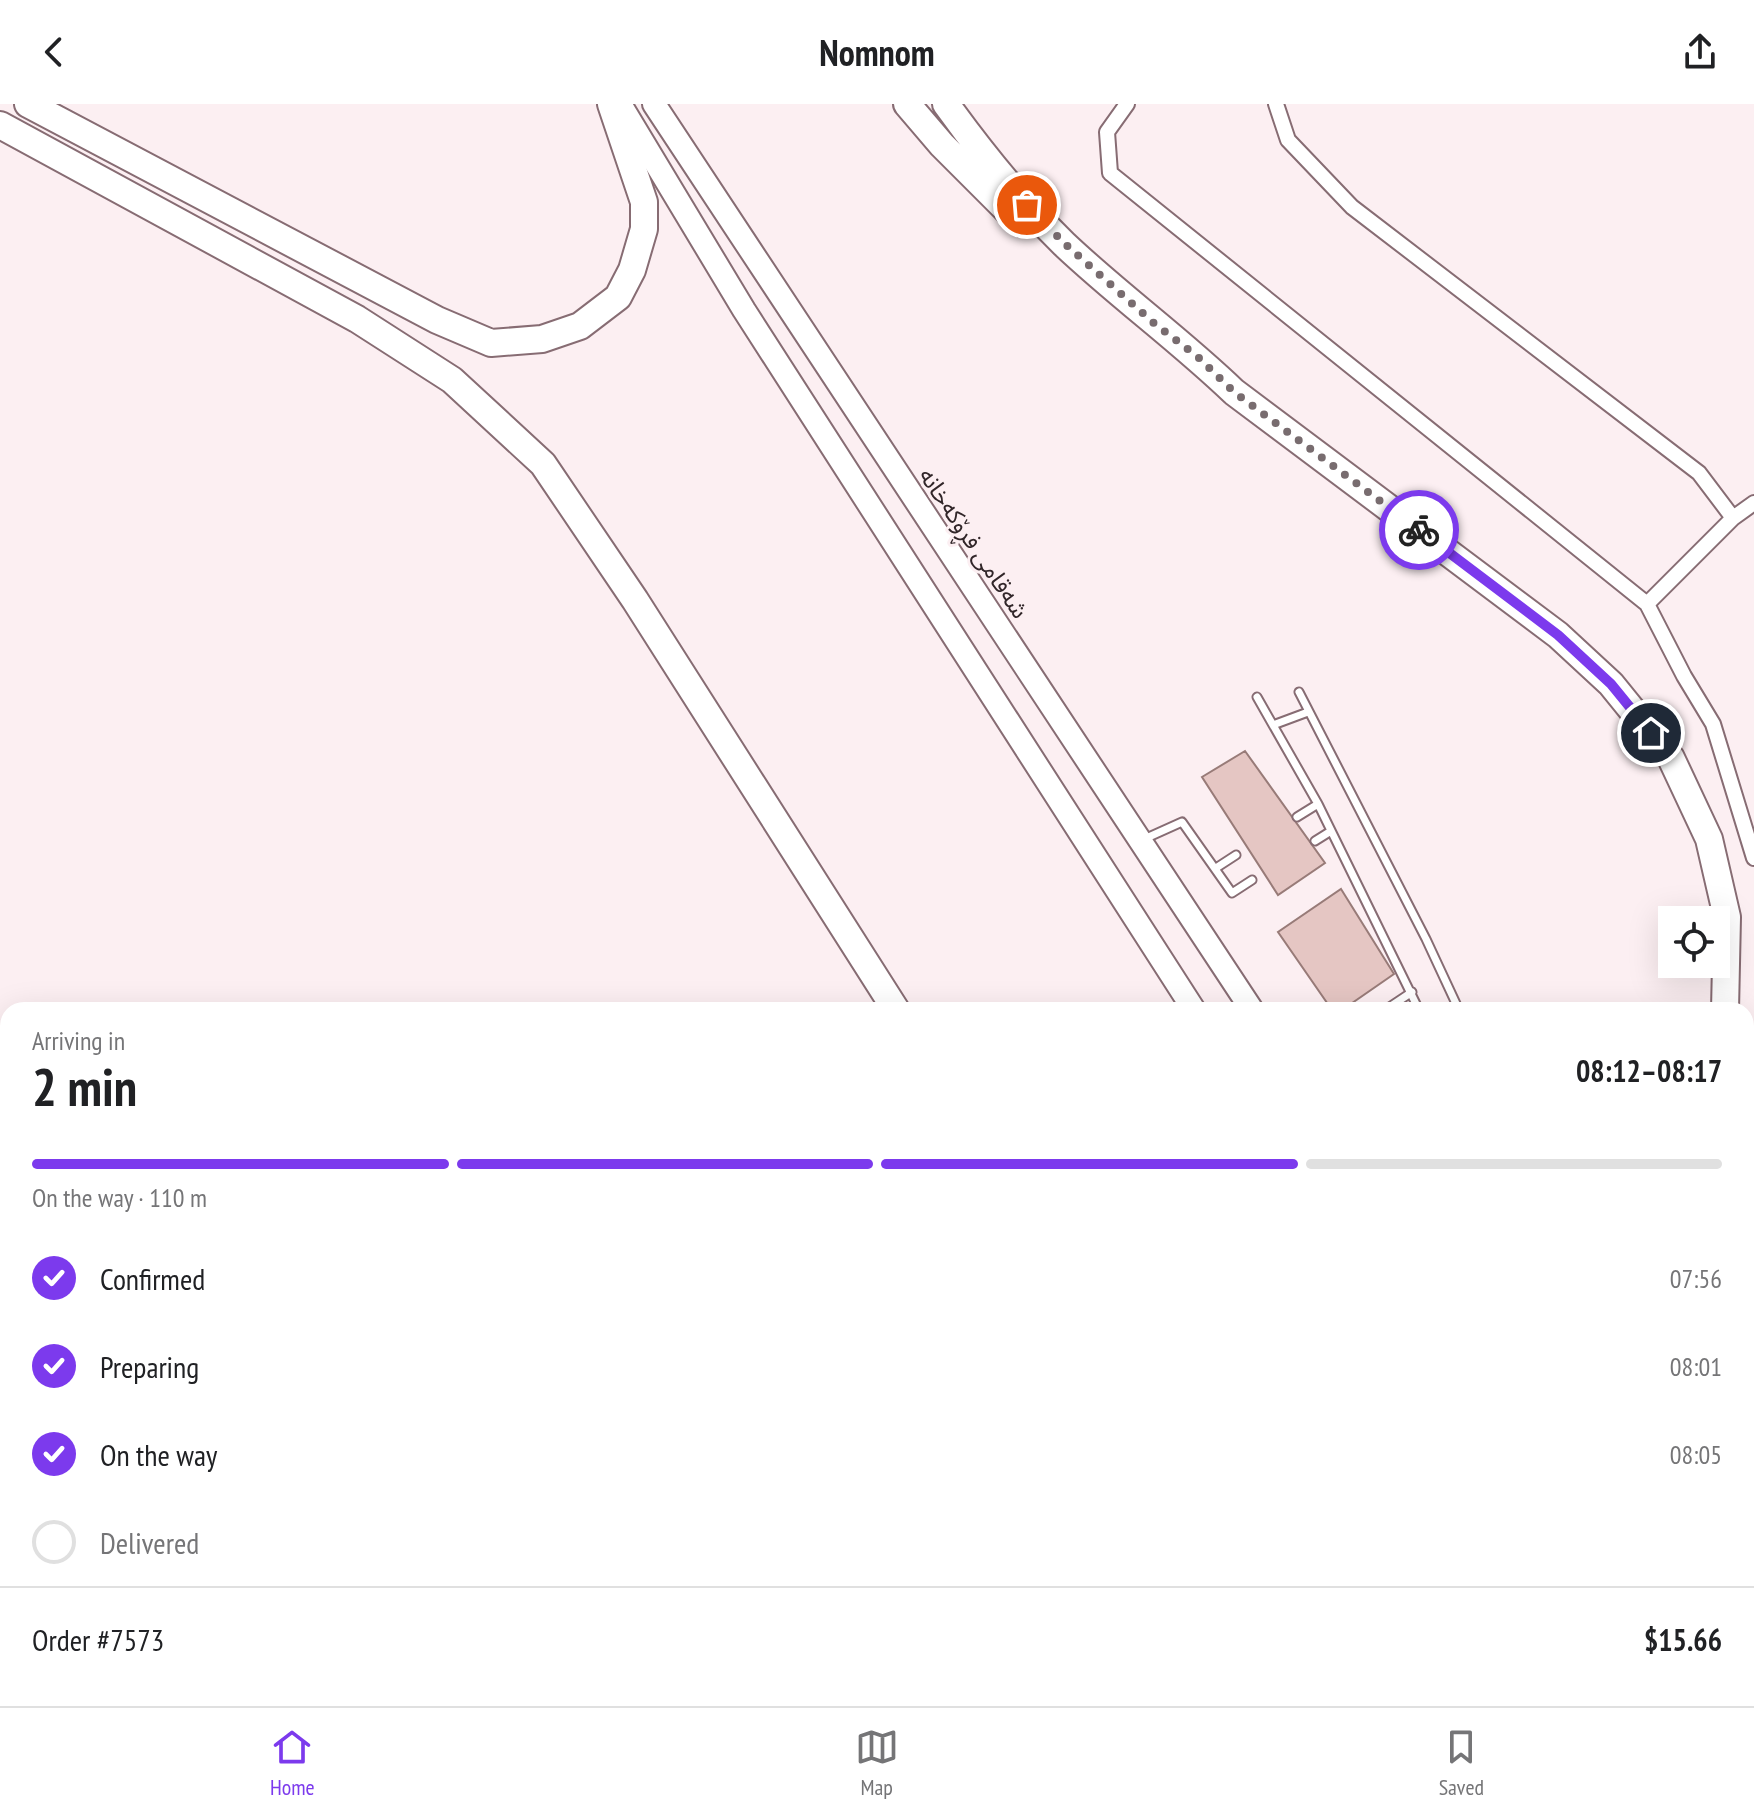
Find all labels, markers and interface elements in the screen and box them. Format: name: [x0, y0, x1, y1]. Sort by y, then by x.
text: Nomnom: [819, 29, 935, 76]
icon: back: [32, 30, 76, 74]
icon: share: [1678, 30, 1722, 74]
pin: [993, 171, 1061, 239]
icon: bag: [1005, 183, 1049, 227]
street label: شەقامی فڕۆکەخانە: [908, 462, 1036, 627]
courier: [1379, 490, 1459, 570]
icon: bike: [1397, 508, 1441, 552]
pin: [1617, 699, 1685, 767]
icon: home: [1629, 711, 1673, 755]
map controls: [1658, 906, 1730, 978]
button: locate: [1658, 906, 1730, 978]
text: Arriving in: [32, 1024, 125, 1057]
text: 08:12–08:17: [1576, 1051, 1722, 1090]
text: 2 min: [32, 1053, 137, 1120]
text: On the way · 110 m: [32, 1181, 207, 1214]
icon: check: [32, 1256, 76, 1300]
text: Confirmed: [100, 1259, 205, 1298]
text: 07:56: [1670, 1262, 1722, 1295]
icon: check: [32, 1344, 76, 1388]
text: Preparing: [100, 1347, 199, 1386]
text: 08:01: [1670, 1350, 1722, 1383]
icon: check: [32, 1432, 76, 1476]
text: On the way: [100, 1435, 217, 1474]
text: 08:05: [1670, 1438, 1722, 1471]
text: Delivered: [100, 1523, 199, 1562]
text: Order #7573: [32, 1620, 164, 1659]
text: $15.66: [1644, 1620, 1722, 1659]
tab: Home: [270, 1725, 315, 1801]
tab: Map: [855, 1725, 899, 1801]
tab: Saved: [1439, 1725, 1484, 1801]

